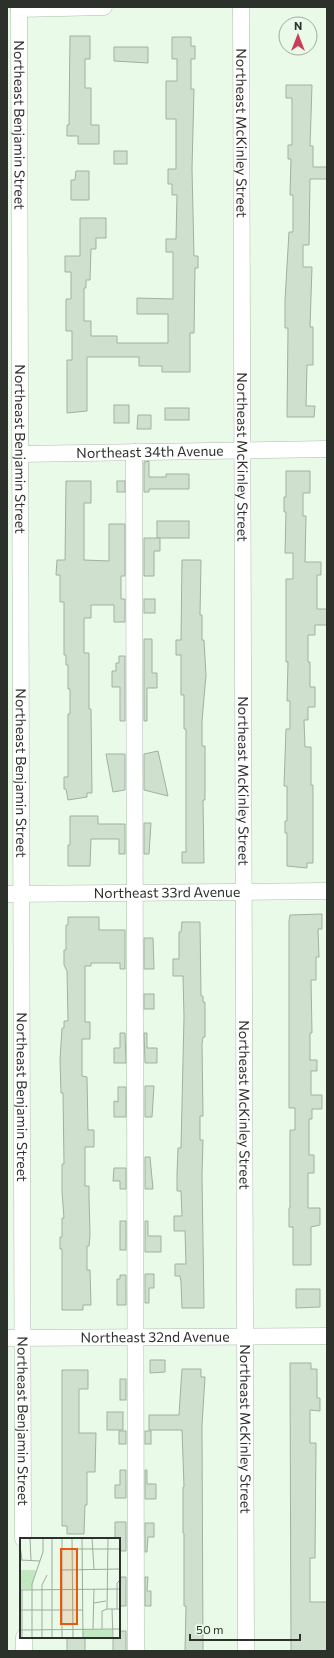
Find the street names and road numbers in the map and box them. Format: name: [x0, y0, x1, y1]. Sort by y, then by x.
street label: Northeast Benjamin Street: [11, 40, 29, 210]
street label: Northeast McKinley Street: [233, 48, 251, 218]
street label: Northeast Benjamin Street: [12, 364, 29, 534]
street label: Northeast McKinley Street: [234, 372, 252, 542]
street label: Northeast 34th Avenue: [76, 442, 224, 461]
street label: Northeast Benjamin Street: [13, 688, 30, 858]
street label: Northeast McKinley Street: [235, 696, 253, 866]
street label: Northeast 33rd Avenue: [94, 883, 240, 901]
street label: Northeast Benjamin Street: [14, 1012, 31, 1182]
street label: Northeast McKinley Street: [236, 1020, 254, 1190]
street label: Northeast 32nd Avenue: [80, 1328, 230, 1346]
street label: Northeast Benjamin Street: [14, 1336, 32, 1506]
street label: Northeast McKinley Street: [237, 1344, 255, 1514]

